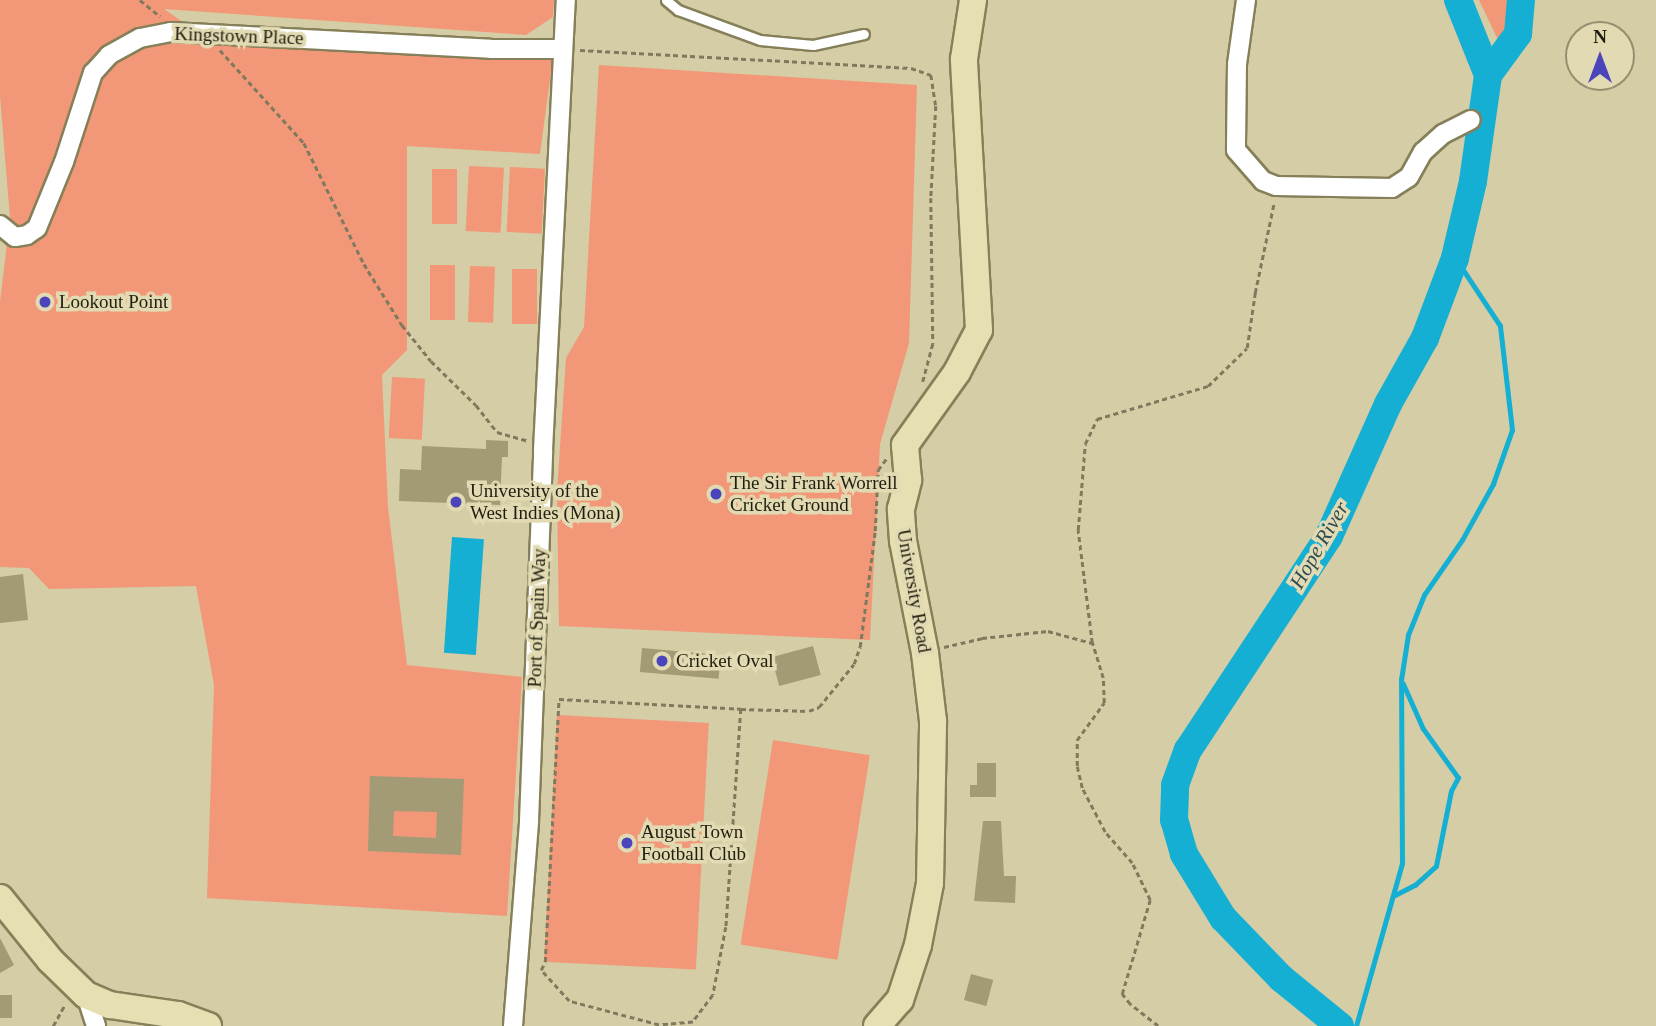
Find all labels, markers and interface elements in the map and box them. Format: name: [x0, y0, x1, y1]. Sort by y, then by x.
north arrow: [1565, 21, 1635, 91]
street label: Kingstown Place: [174, 22, 304, 50]
text: N: [1593, 26, 1607, 47]
place label: Lookout Point: [59, 291, 168, 313]
marker: Lookout Point: [37, 294, 53, 310]
place label: The Sir Frank Worrell Cricket Ground: [730, 472, 898, 516]
place label: University of the West Indies (Mona): [470, 480, 620, 524]
marker: The Sir Frank Worrell Cricket Ground: [708, 486, 724, 502]
marker: University of the West Indies (Mona): [448, 494, 464, 510]
water label: Hope River: [1284, 497, 1354, 593]
street label: University Road: [892, 527, 936, 655]
street label: Port of Spain Way: [523, 548, 551, 688]
place label: Cricket Oval: [676, 650, 774, 672]
marker: Cricket Oval: [654, 653, 670, 669]
place label: August Town Football Club: [641, 821, 746, 865]
marker: August Town Football Club: [619, 835, 635, 851]

